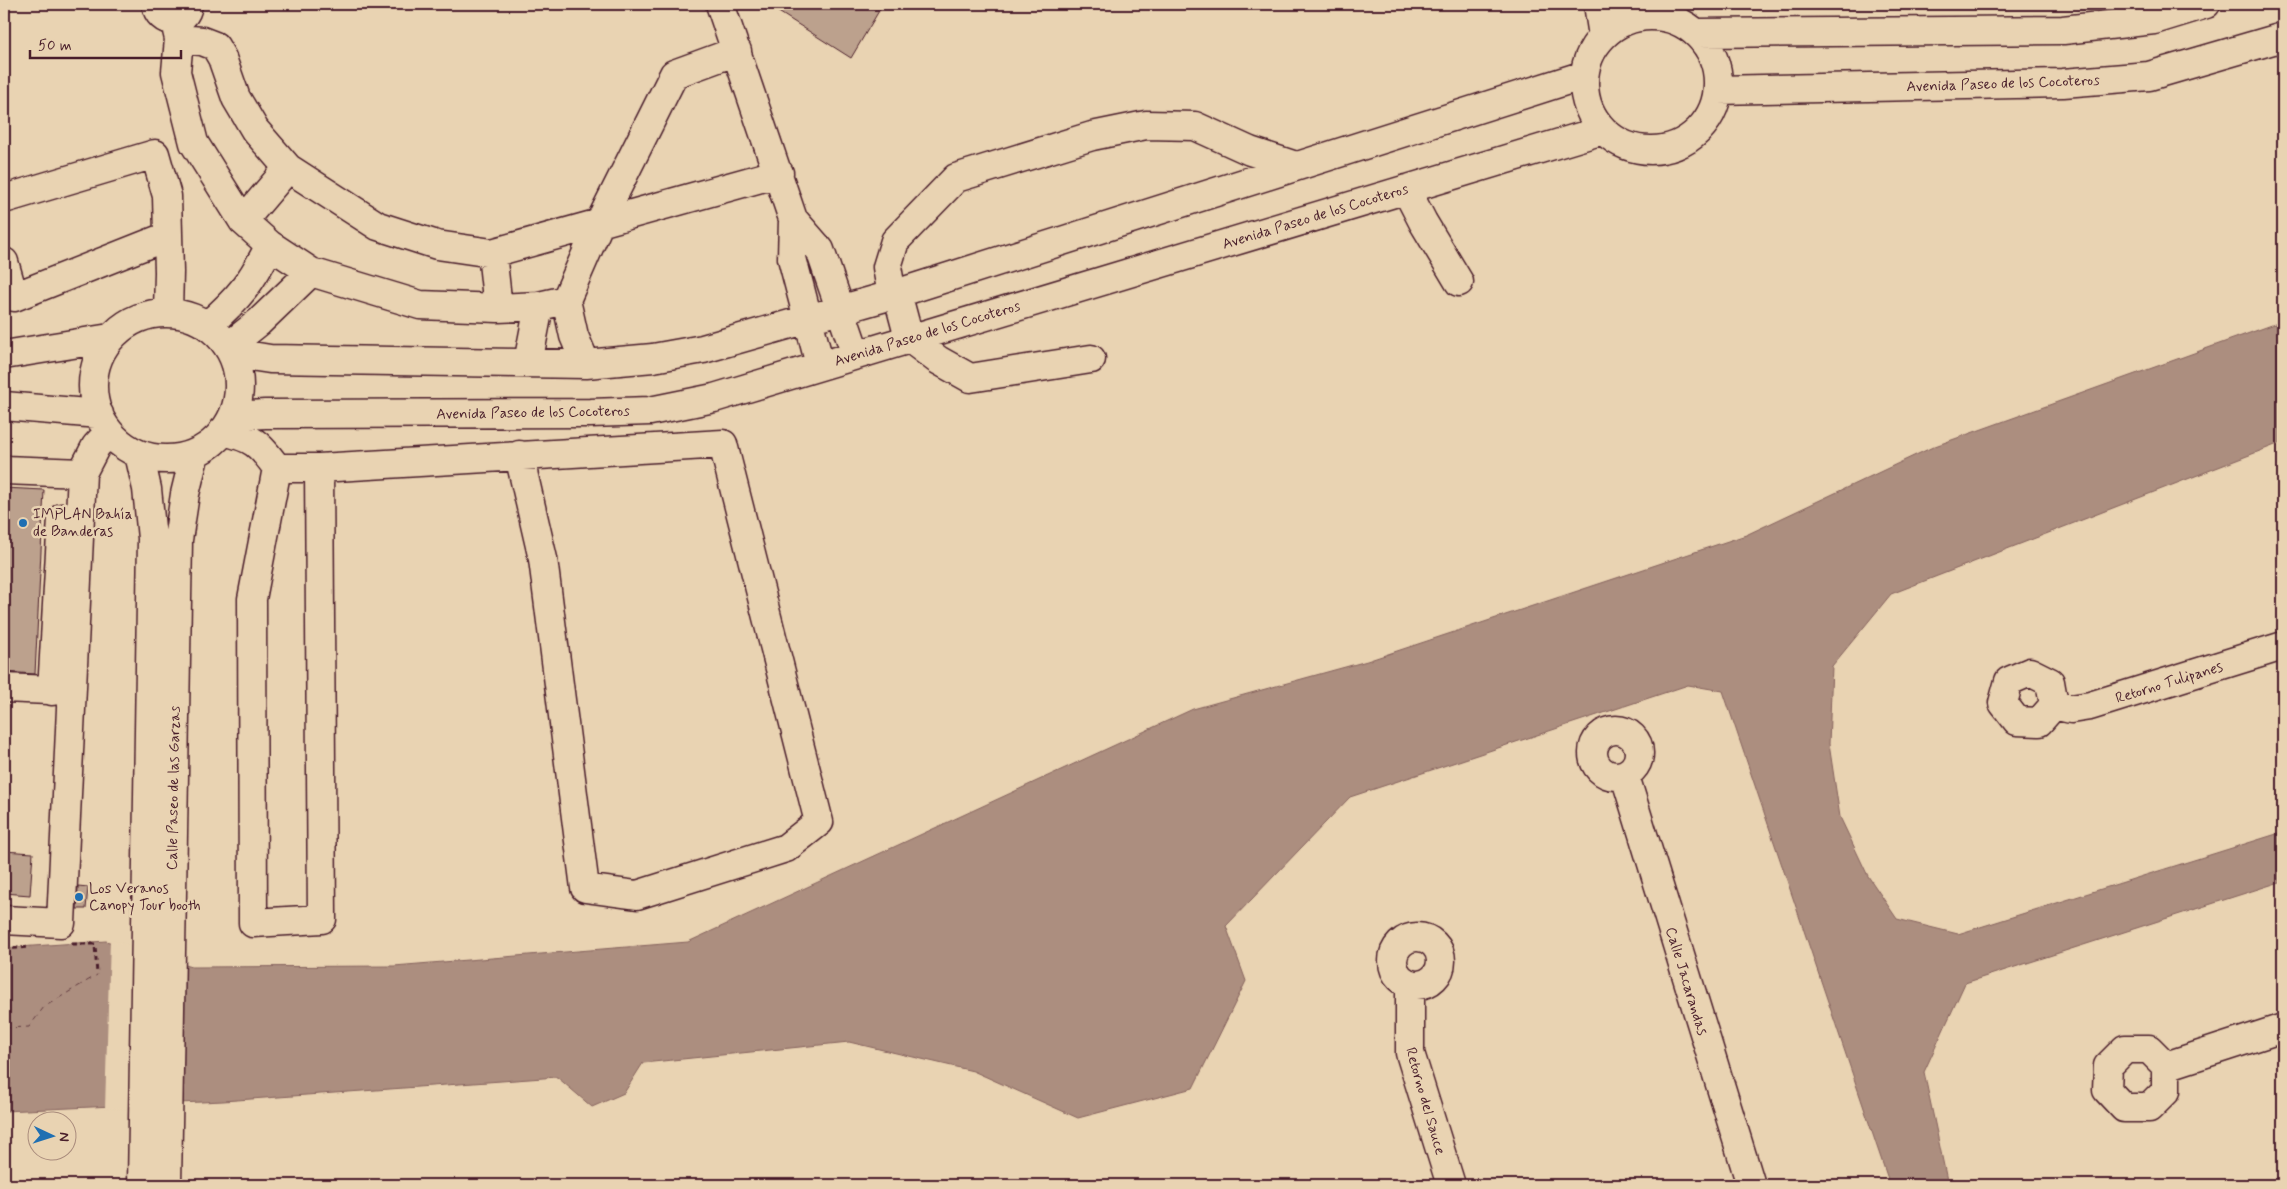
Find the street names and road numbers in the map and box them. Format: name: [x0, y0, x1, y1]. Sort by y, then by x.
street label: Avenida Paseo de los Cocoteros: [1906, 71, 2100, 97]
street label: Avenida Paseo de los Cocoteros: [1220, 179, 1411, 255]
street label: Avenida Paseo de los Cocoteros: [832, 296, 1023, 372]
street label: Avenida Paseo de los Cocoteros: [436, 401, 630, 425]
street label: Retorno Tulipanes: [2113, 657, 2226, 709]
street label: Calle Paseo de las Garzas: [163, 705, 185, 870]
street label: Calle Jacarandas: [1660, 925, 1712, 1038]
street label: Retorno del Sauce: [1400, 1045, 1450, 1157]

